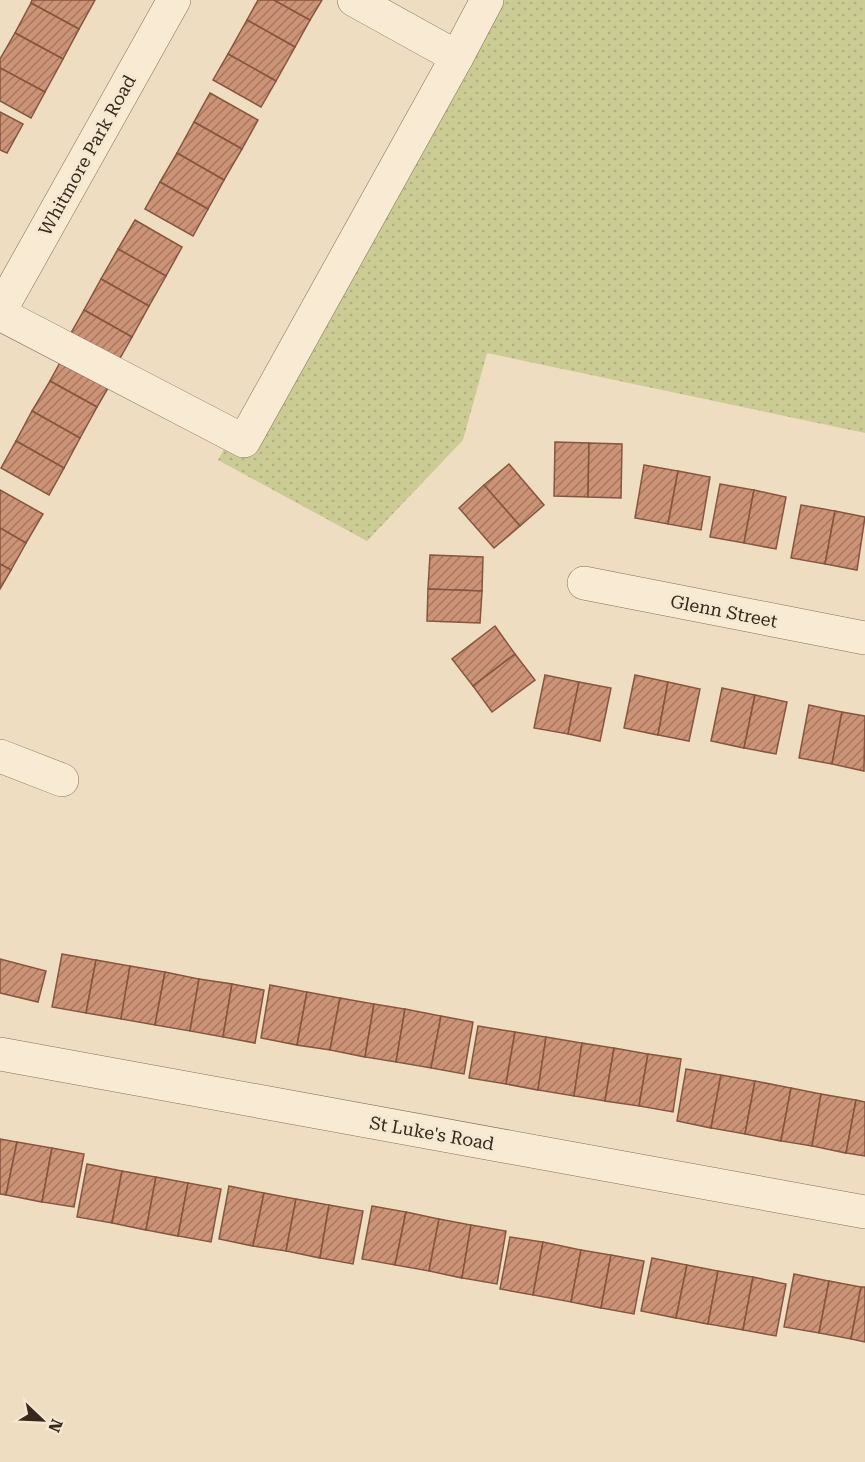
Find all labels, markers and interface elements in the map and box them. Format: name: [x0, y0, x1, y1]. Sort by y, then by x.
street label: Whitmore Park Road: [34, 71, 140, 239]
street label: Glenn Street: [669, 590, 780, 632]
street label: St Luke's Road: [368, 1112, 496, 1154]
north arrow: [12, 1390, 72, 1450]
text: N: [44, 1416, 67, 1435]

